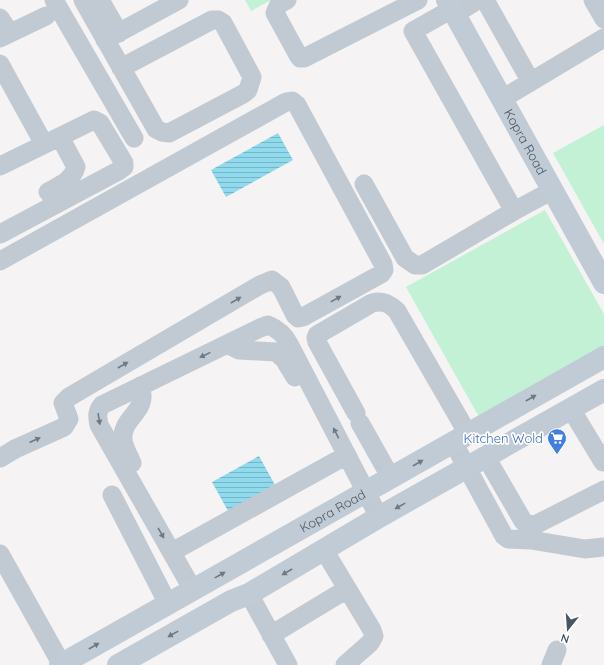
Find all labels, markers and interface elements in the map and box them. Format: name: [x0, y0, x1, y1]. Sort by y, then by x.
street label: Kopra Road: [501, 106, 550, 177]
one-way arrow: [330, 295, 342, 302]
one-way arrow: [230, 296, 241, 303]
one-way arrow: [199, 352, 211, 358]
one-way arrow: [117, 362, 129, 369]
one-way arrow: [525, 395, 537, 402]
one-way arrow: [96, 413, 102, 425]
one-way arrow: [332, 427, 339, 439]
supermarket icon: Kitchen Wold: [546, 427, 568, 455]
place label: Kitchen Wold: [464, 430, 543, 446]
one-way arrow: [29, 437, 40, 443]
one-way arrow: [412, 459, 424, 466]
street label: Kopra Road: [297, 486, 368, 536]
one-way arrow: [394, 502, 405, 509]
one-way arrow: [157, 527, 164, 539]
one-way arrow: [281, 568, 293, 575]
one-way arrow: [214, 572, 226, 579]
north arrow: [548, 609, 588, 649]
one-way arrow: [168, 631, 179, 637]
text: N: [559, 631, 571, 646]
one-way arrow: [88, 642, 100, 649]

